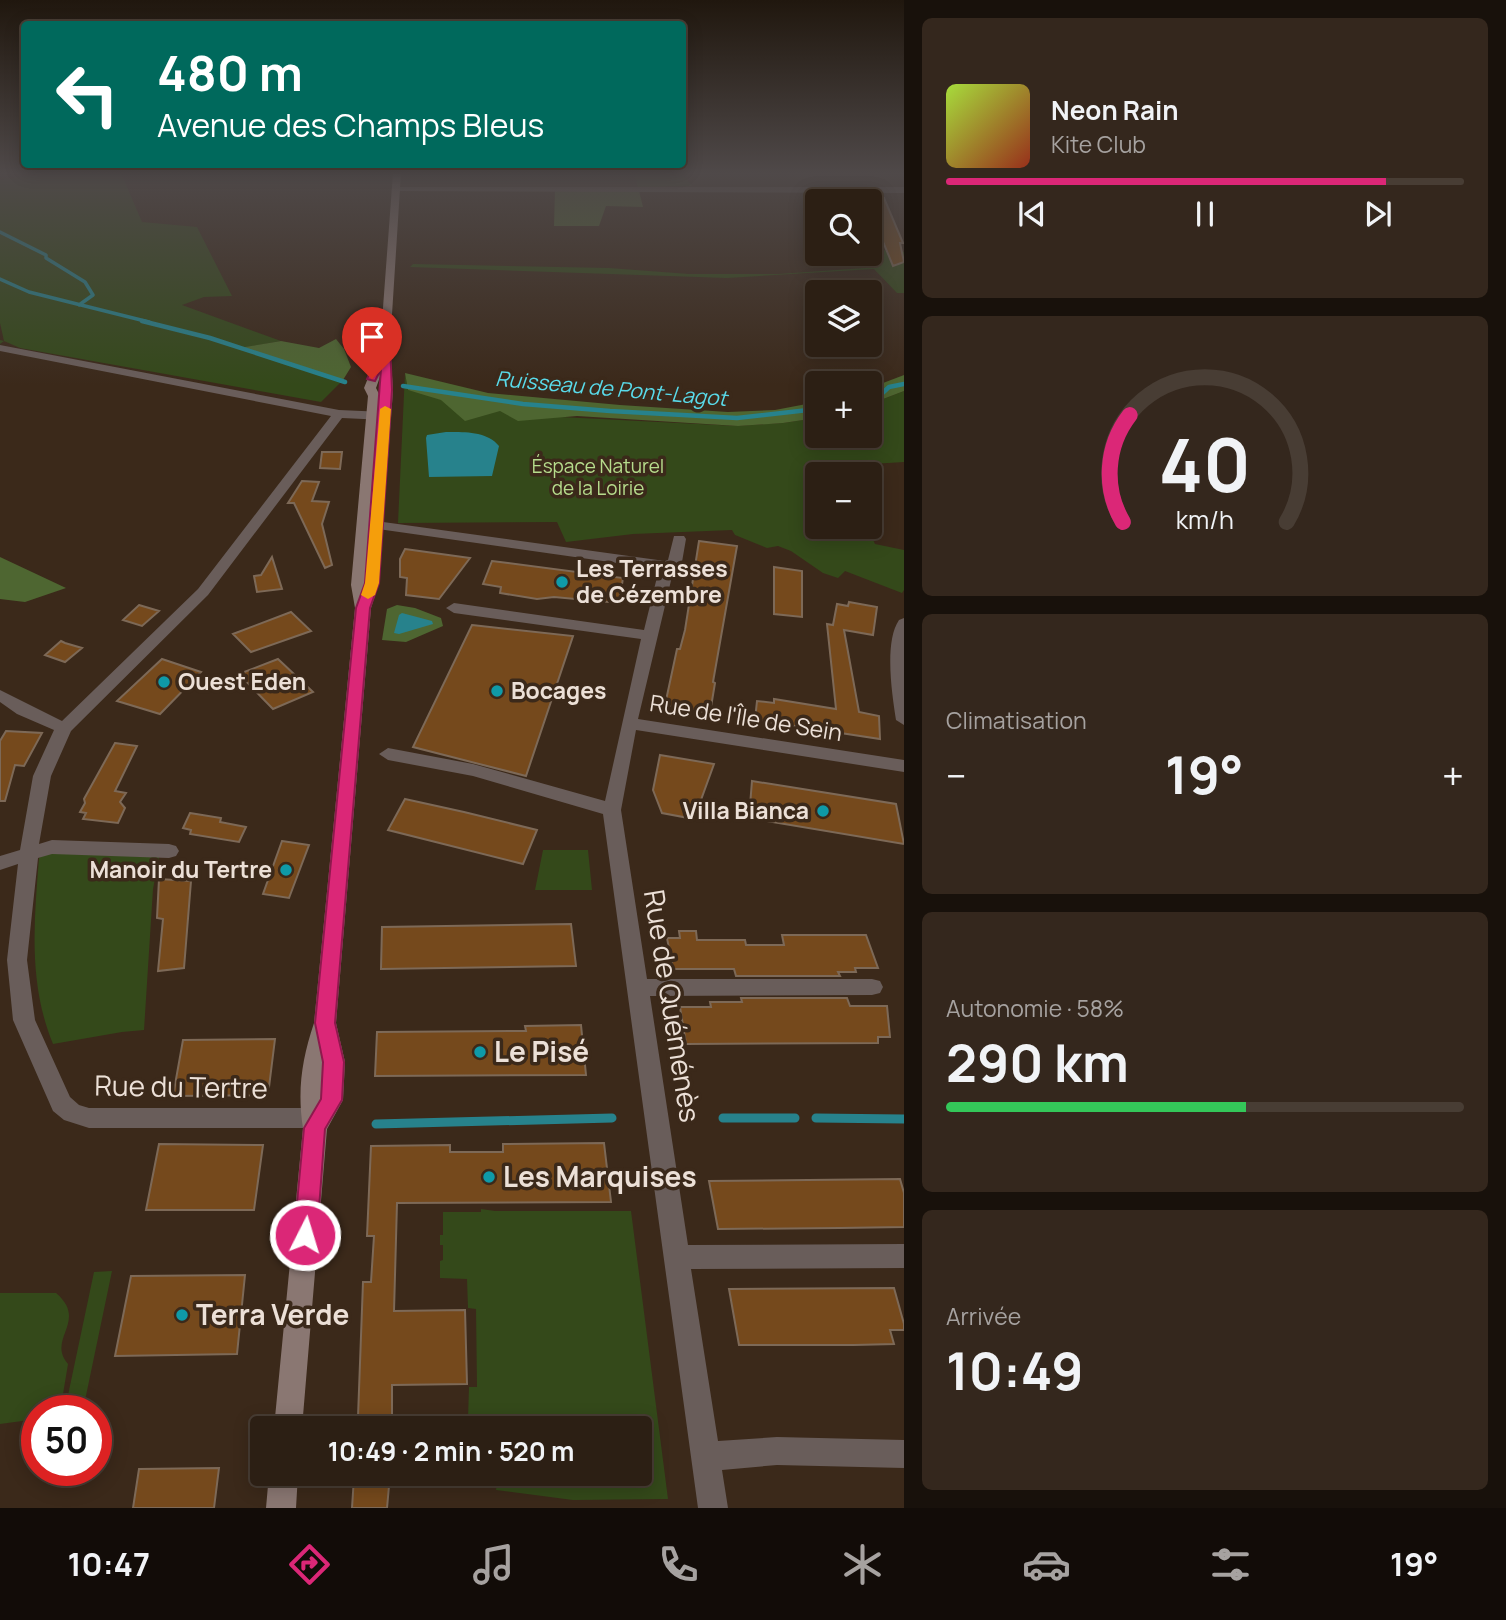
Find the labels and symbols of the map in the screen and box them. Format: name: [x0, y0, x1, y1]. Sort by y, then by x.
pin: [342, 307, 402, 379]
water label: Ruisseau de Pont-Lagot: [494, 364, 731, 412]
park label: Éspace Naturel de la Loirie: [532, 453, 664, 501]
place label: Les Terrasses de Cézembre: [576, 552, 728, 610]
marker: Les Terrasses de Cézembre: [554, 574, 570, 590]
place label: Ouest Eden: [178, 665, 306, 697]
marker: Ouest Eden: [156, 674, 172, 690]
place label: Bocages: [511, 674, 607, 706]
marker: Bocages: [489, 683, 505, 699]
street label: Rue de l'Île de Sein: [648, 686, 845, 748]
place label: Villa Bianca: [683, 794, 809, 826]
marker: Villa Bianca: [815, 803, 831, 819]
place label: Manoir du Tertre: [89, 853, 272, 885]
marker: Manoir du Tertre: [278, 862, 294, 878]
street label: Rue de Quéménès: [636, 887, 710, 1125]
place label: Le Pisé: [494, 1032, 589, 1070]
marker: Le Pisé: [472, 1044, 488, 1060]
street label: Rue du Tertre: [94, 1065, 268, 1107]
place label: Les Marquises: [503, 1157, 697, 1195]
marker: Les Marquises: [481, 1169, 497, 1185]
position arrow: [268, 1198, 342, 1272]
place label: Terra Verde: [196, 1295, 349, 1333]
marker: Terra Verde: [174, 1307, 190, 1323]
speed limit sign: 50: [21, 1395, 112, 1486]

